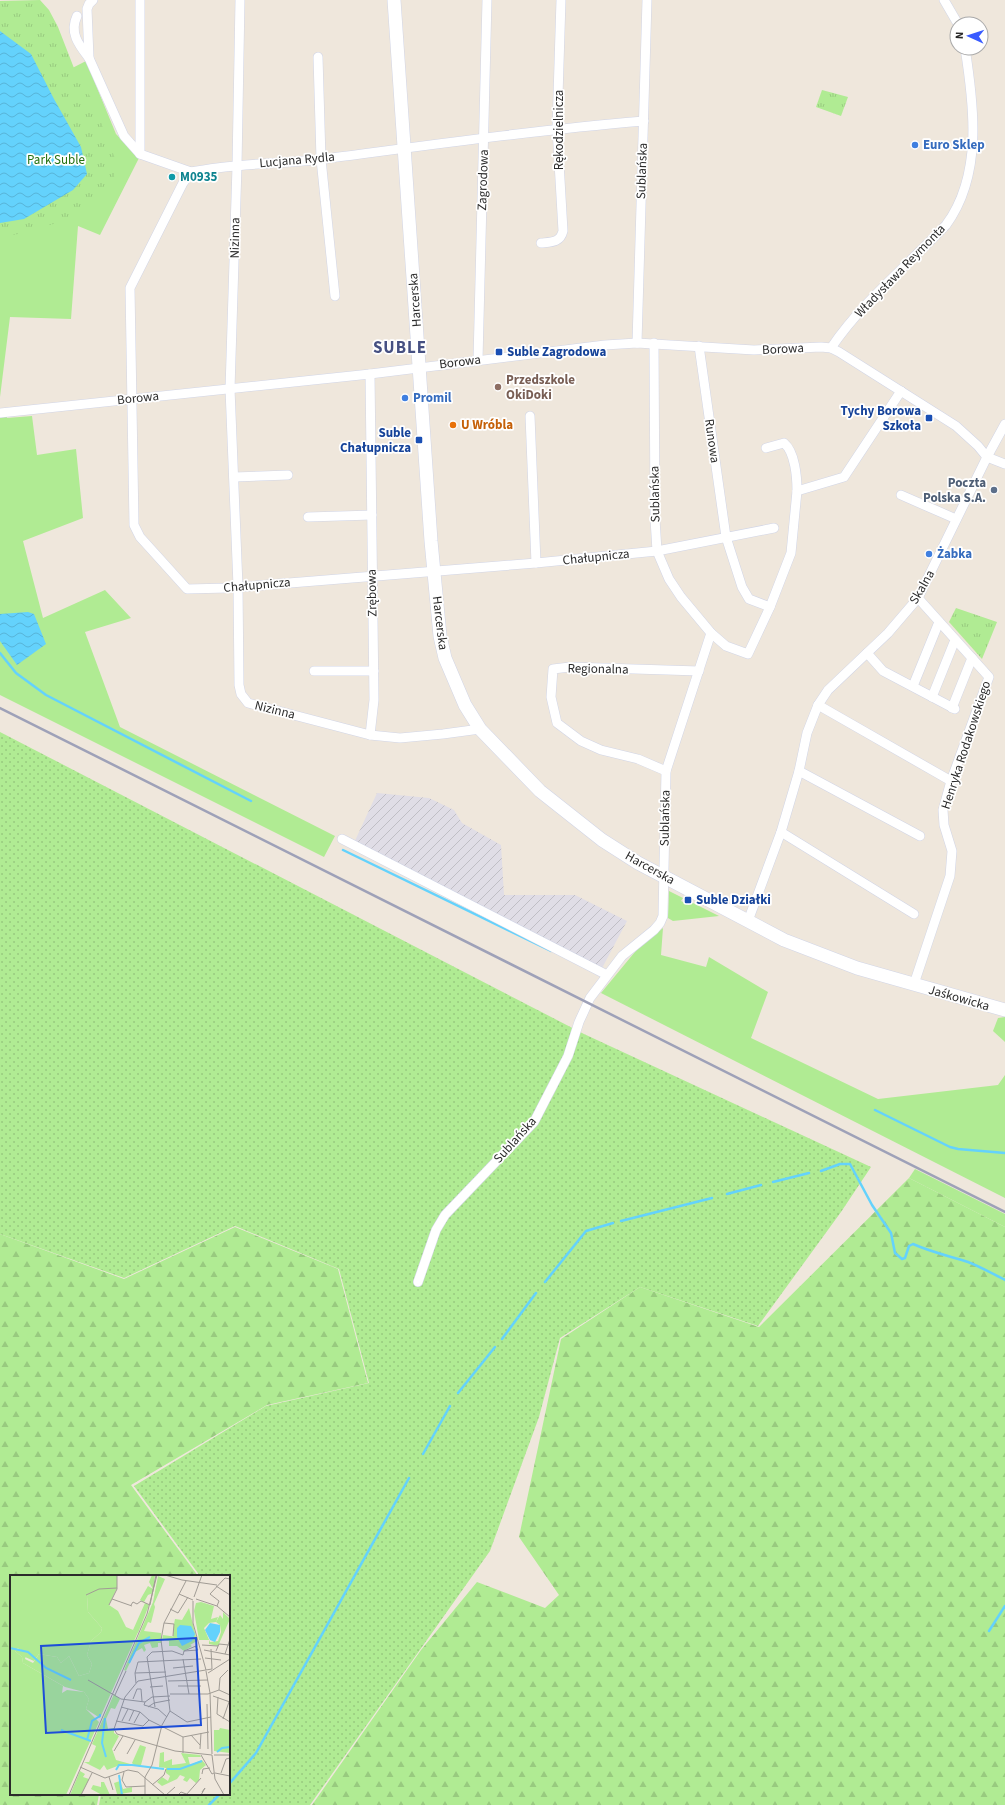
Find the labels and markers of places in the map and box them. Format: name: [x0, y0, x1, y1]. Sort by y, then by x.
place label: Euro Sklep: [923, 136, 985, 154]
marker: Euro Sklep: [910, 140, 920, 150]
place label: M0935: [180, 168, 217, 186]
marker: M0935: [167, 172, 177, 182]
place label: Suble Zagrodowa: [507, 343, 607, 361]
marker: Suble Zagrodowa: [494, 347, 504, 357]
place label: Przedszkole OkiDoki: [506, 371, 575, 404]
marker: Przedszkole OkiDoki: [493, 382, 503, 392]
place label: Promil: [413, 389, 452, 407]
marker: Promil: [400, 393, 410, 403]
place label: Tychy Borowa Szkoła: [840, 402, 921, 435]
marker: Tychy Borowa Szkoła: [924, 413, 934, 423]
place label: U Wróbla: [461, 416, 513, 434]
marker: U Wróbla: [448, 420, 458, 430]
place label: Suble Chałupnicza: [340, 424, 411, 457]
marker: Suble Chałupnicza: [414, 435, 424, 445]
place label: Poczta Polska S.A.: [923, 474, 986, 507]
marker: Poczta Polska S.A.: [989, 485, 999, 495]
place label: Żabka: [937, 545, 972, 563]
marker: Żabka: [924, 549, 934, 559]
place label: Suble Działki: [696, 891, 771, 909]
marker: Suble Działki: [683, 895, 693, 905]

